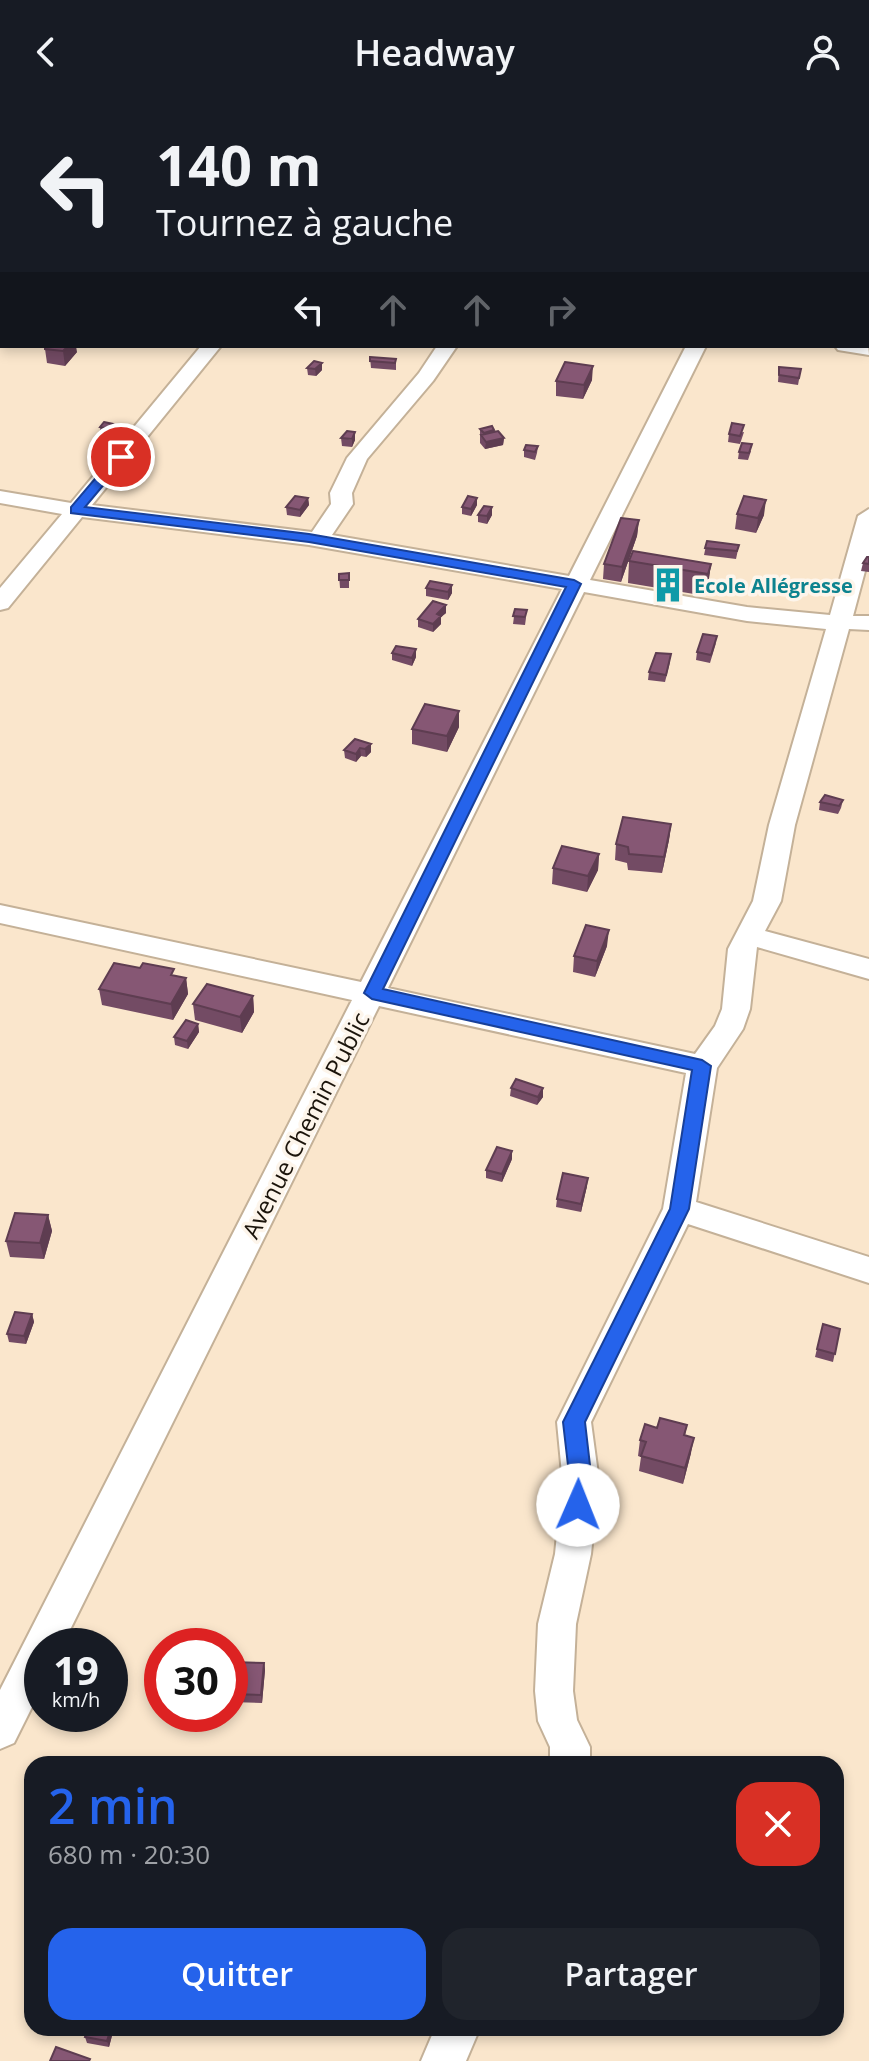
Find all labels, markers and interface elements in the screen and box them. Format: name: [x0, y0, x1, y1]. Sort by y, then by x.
text: Headway: [354, 28, 515, 77]
icon: back: [24, 30, 68, 74]
icon: person: [801, 30, 845, 74]
text: 140 m: [156, 126, 322, 202]
icon: left: [24, 136, 128, 240]
text: Tournez à gauche: [156, 198, 453, 247]
icon: left: [287, 288, 331, 332]
icon: ahead: [371, 288, 415, 332]
icon: ahead: [455, 288, 499, 332]
icon: right: [539, 288, 583, 332]
pin: [87, 423, 155, 491]
icon: arrive: [99, 435, 143, 479]
building icon: Ecole Allégresse: [649, 566, 687, 604]
place label: Ecole Allégresse: [694, 572, 853, 599]
street label: Avenue Chemin Public: [234, 1006, 376, 1244]
position arrow: [536, 1463, 620, 1547]
speed limit sign: 30: [144, 1628, 248, 1732]
text: 19: [53, 1642, 99, 1697]
text: km/h: [52, 1686, 100, 1713]
text: 2 min: [48, 1773, 178, 1838]
button: close: [736, 1782, 820, 1866]
text: 680 m · 20:30: [48, 1836, 210, 1872]
button: Quitter: [48, 1928, 426, 2020]
button: Partager: [442, 1928, 820, 2020]

